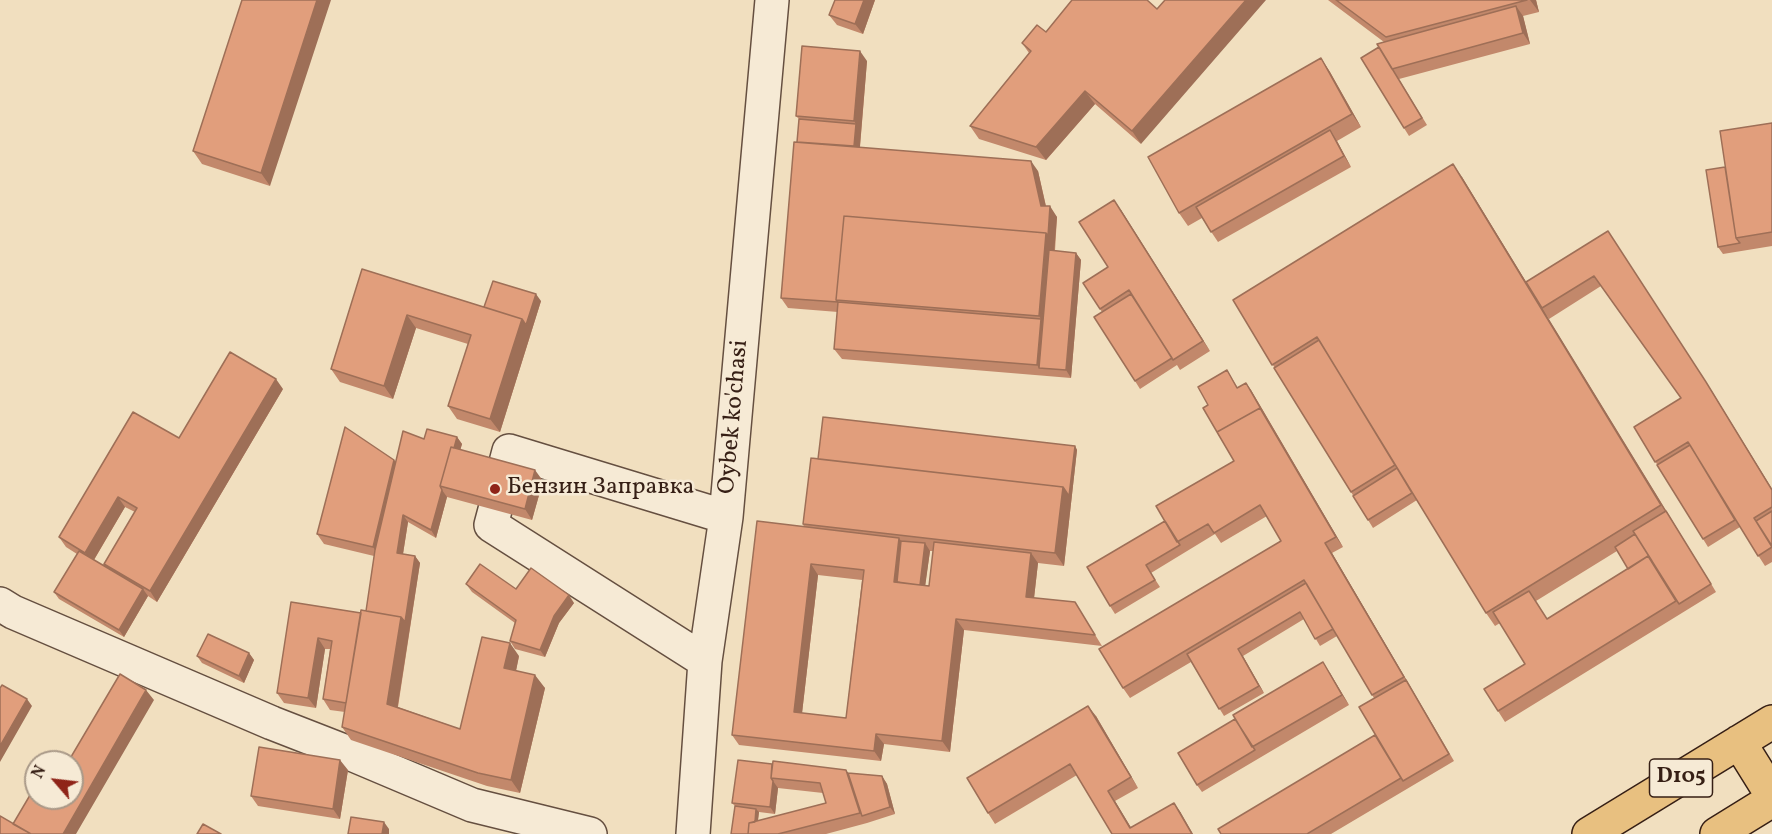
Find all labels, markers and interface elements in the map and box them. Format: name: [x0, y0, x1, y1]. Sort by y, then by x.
street label: Oybek ko'chasi: [714, 339, 756, 495]
place label: Бензин Заправка: [507, 475, 694, 503]
marker: Бензин Заправка: [488, 482, 502, 496]
north arrow: [24, 750, 84, 810]
road number: D105: [1650, 759, 1712, 797]
text: N: [27, 762, 52, 783]

